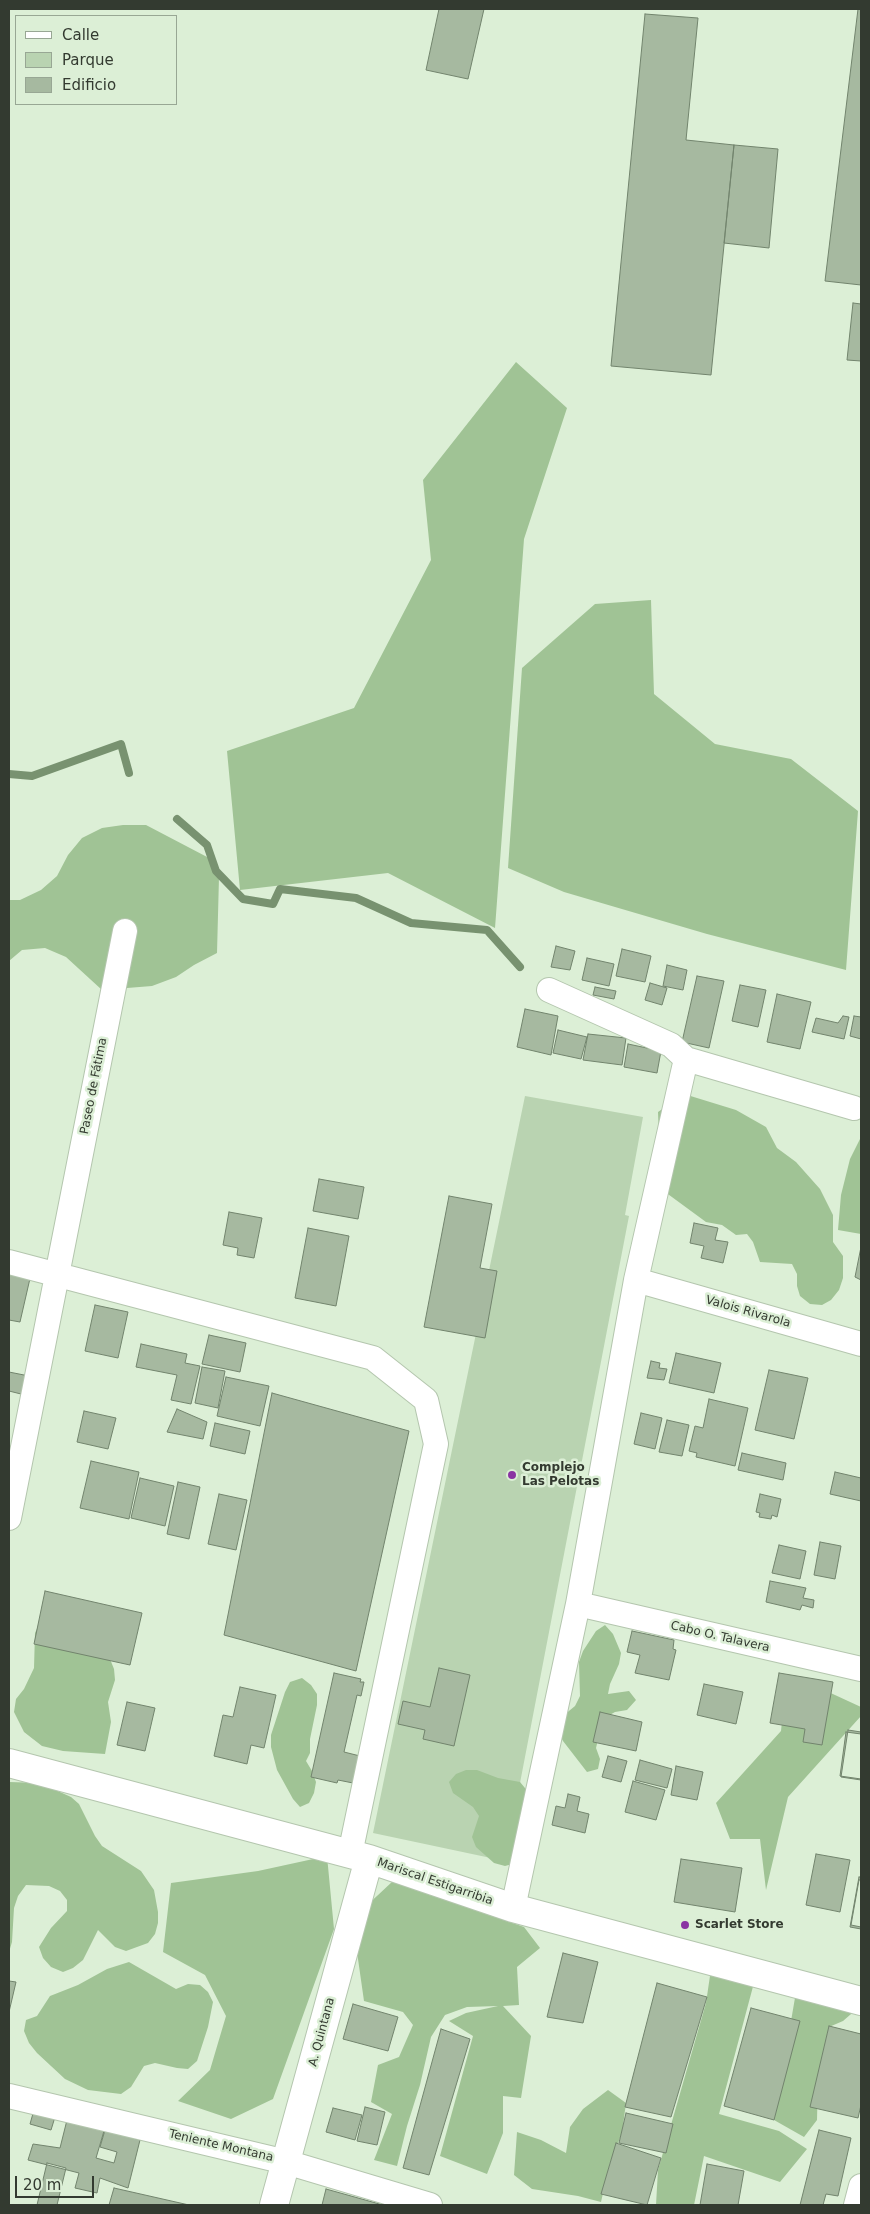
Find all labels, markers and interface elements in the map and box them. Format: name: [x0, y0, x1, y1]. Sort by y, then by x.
legend: [15, 15, 178, 105]
text: Calle: [62, 26, 99, 44]
text: Parque: [62, 51, 114, 69]
text: Edificio: [62, 76, 116, 94]
street label: Paseo de Fátima: [78, 1037, 110, 1135]
street label: Valois Rivarola: [704, 1293, 792, 1331]
place label: Complejo Las Pelotas: [522, 1461, 599, 1489]
marker: Complejo Las Pelotas: [506, 1469, 518, 1481]
street label: Cabo O. Talavera: [669, 1619, 771, 1655]
street label: Mariscal Estigarribia: [375, 1855, 495, 1909]
place label: Scarlet Store: [695, 1918, 784, 1932]
marker: Scarlet Store: [679, 1919, 691, 1931]
street label: A. Quintana: [306, 1996, 338, 2068]
street label: Teniente Montana: [167, 2127, 275, 2165]
scale bar: [18, 2166, 96, 2198]
text: 20 m: [23, 2176, 61, 2194]

